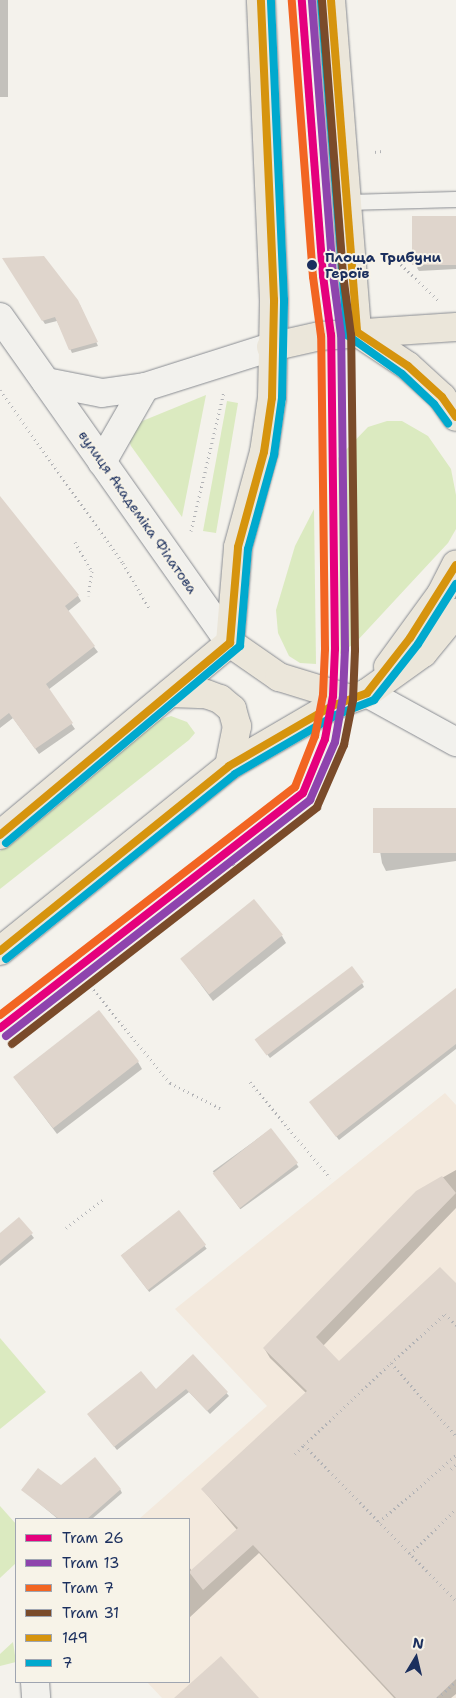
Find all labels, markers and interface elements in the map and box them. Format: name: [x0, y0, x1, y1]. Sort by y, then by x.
place label: Площа Трибуни Героїв: [325, 249, 441, 282]
marker: Площа Трибуни Героїв: [303, 256, 321, 274]
street label: вулиця Академіка Філатова: [75, 427, 201, 597]
legend: [15, 1518, 190, 1683]
text: Tram 26: [62, 1528, 124, 1548]
text: Tram 13: [62, 1553, 119, 1573]
text: Tram 7: [62, 1578, 114, 1598]
text: Tram 31: [62, 1603, 119, 1623]
text: 149: [62, 1628, 88, 1648]
north arrow: [391, 1633, 441, 1683]
text: N: [411, 1633, 425, 1653]
text: 7: [62, 1653, 73, 1673]

